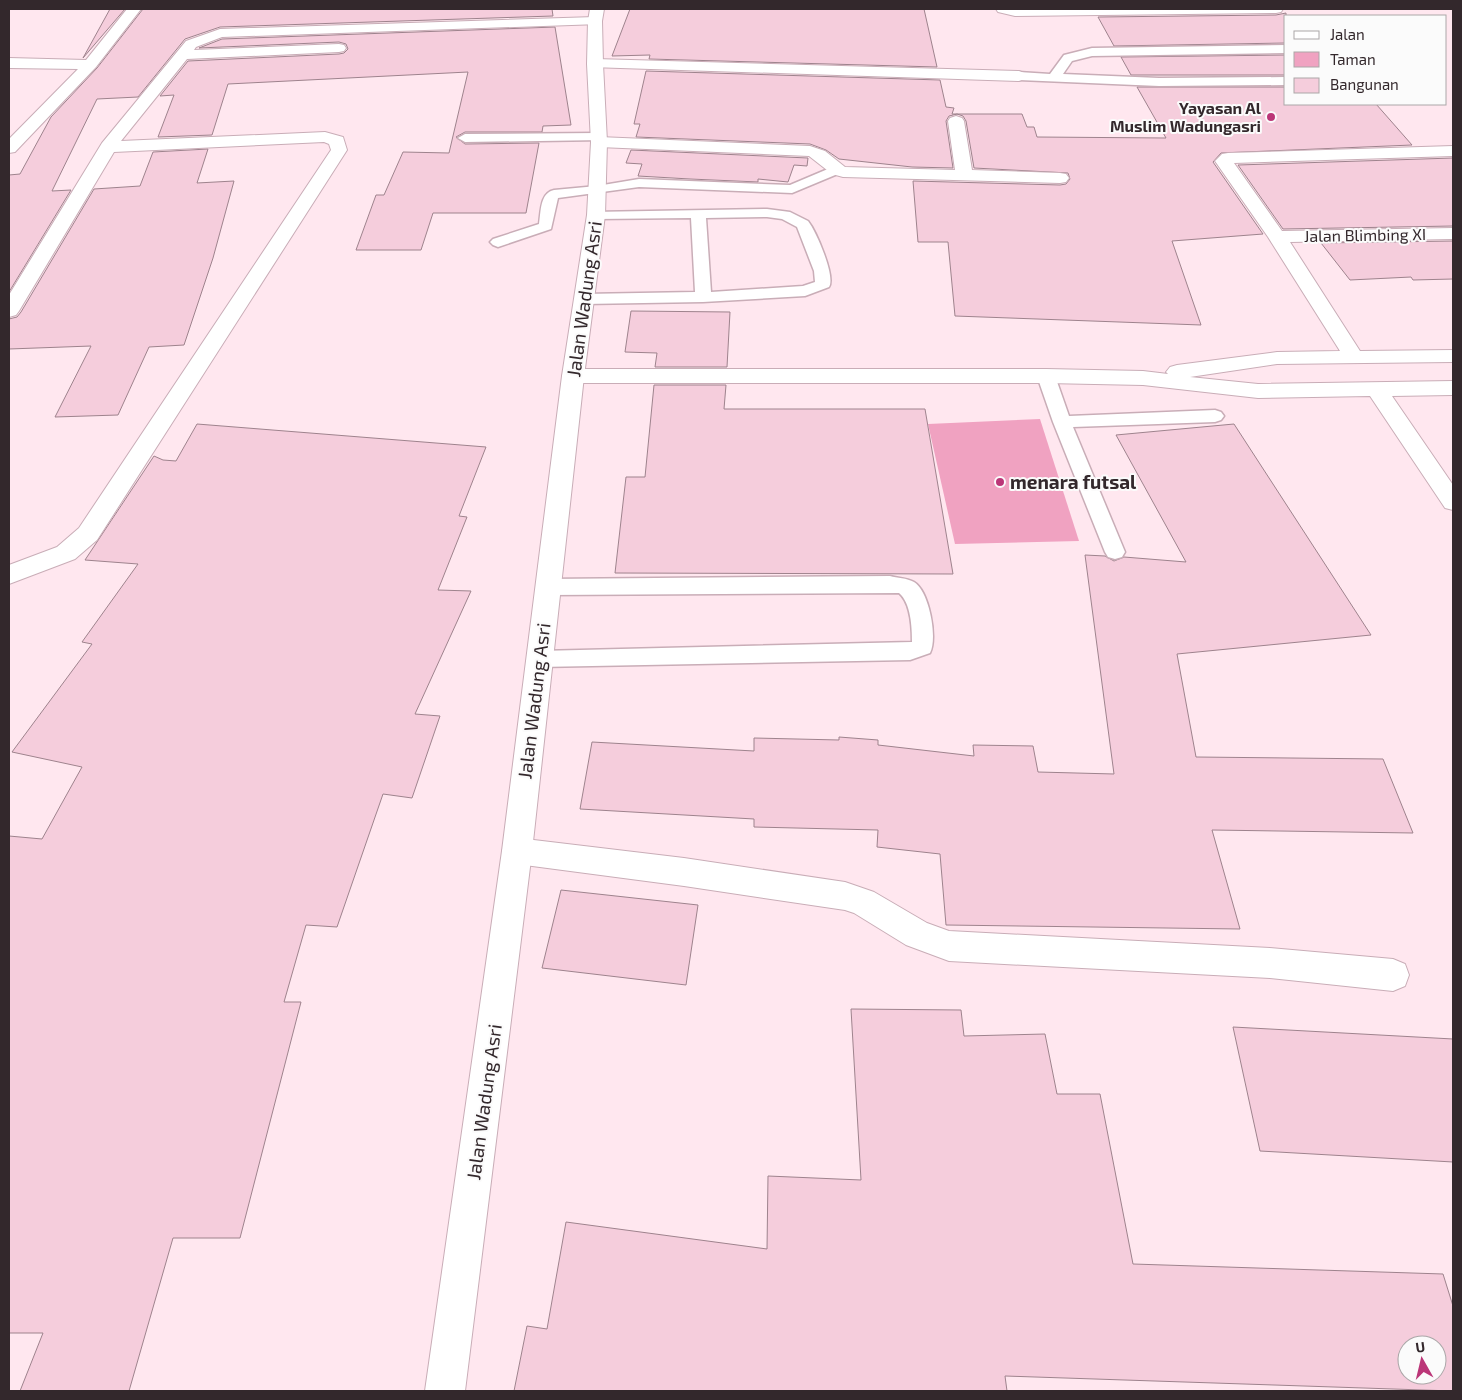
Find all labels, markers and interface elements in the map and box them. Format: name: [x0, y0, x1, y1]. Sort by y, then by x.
legend: [1284, 15, 1447, 105]
text: Jalan: [1330, 25, 1365, 43]
text: Taman: [1330, 50, 1376, 68]
text: Bangunan: [1330, 75, 1399, 93]
place label: Yayasan Al Muslim Wadungasri: [1110, 98, 1262, 135]
marker: Yayasan Al Muslim Wadungasri: [1265, 111, 1277, 123]
street label: Jalan Wadung Asri: [561, 220, 606, 378]
street label: Jalan Blimbing XI: [1304, 224, 1426, 245]
place label: menara futsal: [1010, 470, 1137, 493]
marker: menara futsal: [994, 476, 1006, 488]
street label: Jalan Wadung Asri: [513, 622, 554, 780]
street label: Jalan Wadung Asri: [461, 1023, 506, 1181]
north arrow: [1397, 1335, 1447, 1385]
text: U: [1414, 1338, 1426, 1356]

